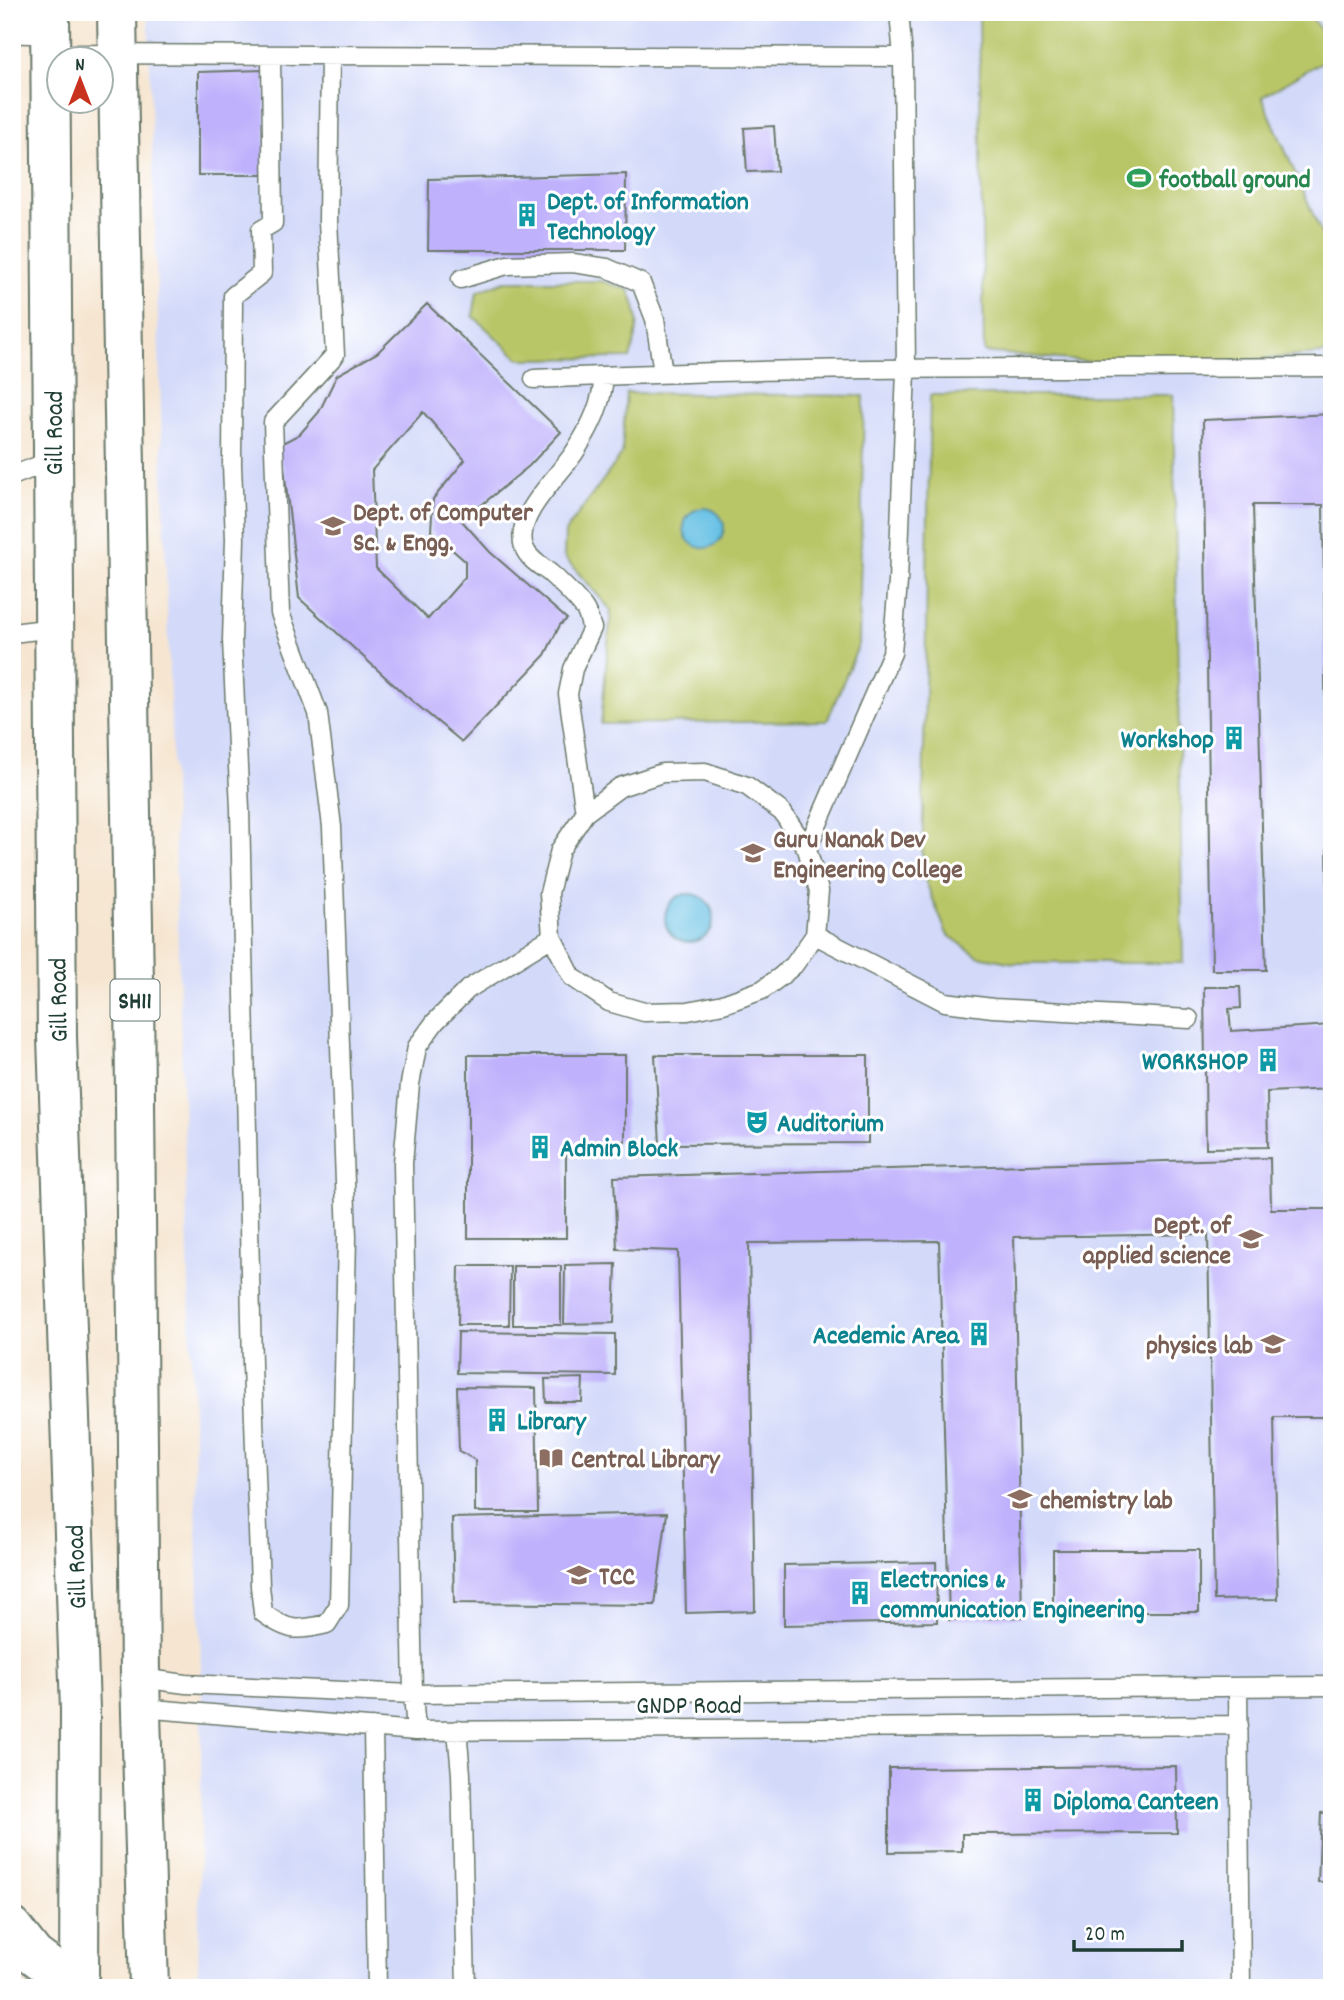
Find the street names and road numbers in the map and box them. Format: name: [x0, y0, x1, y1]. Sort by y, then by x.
street label: Gill Road: [38, 391, 75, 475]
street label: Gill Road: [41, 957, 80, 1043]
road number: SH11: [110, 980, 160, 1020]
street label: Gill Road: [59, 1524, 98, 1610]
street label: GNDP Road: [636, 1689, 742, 1726]

